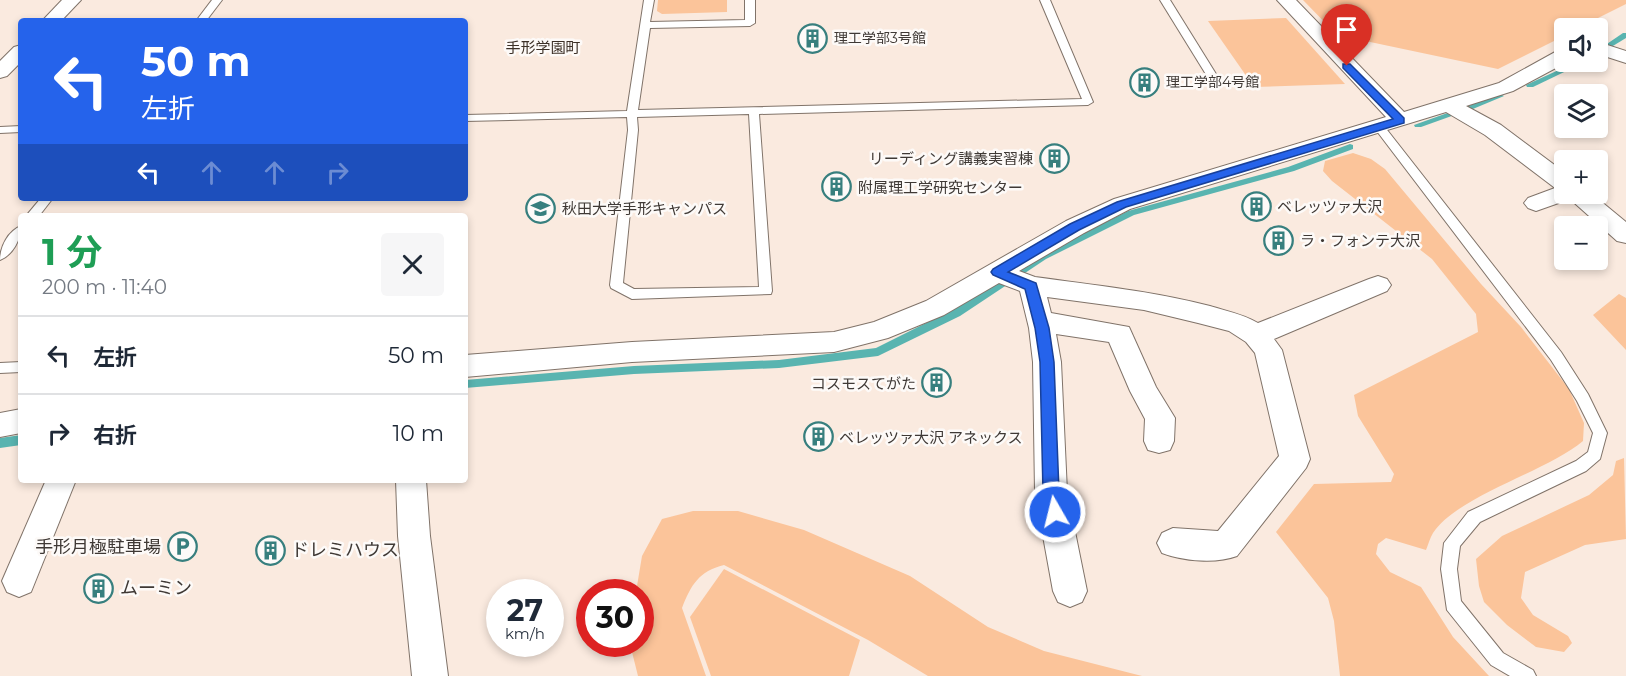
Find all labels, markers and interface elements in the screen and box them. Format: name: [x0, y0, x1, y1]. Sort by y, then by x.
pin: [1321, 4, 1372, 66]
icon: arrive: [1330, 13, 1363, 46]
map controls: [1554, 18, 1608, 270]
button: sound: [1554, 18, 1608, 72]
building icon: 理工学部3号館: [797, 22, 829, 54]
place label: 理工学部3号館: [834, 29, 926, 47]
text: 50 m: [141, 35, 250, 87]
district label: 手形学園町: [505, 38, 581, 57]
icon: left: [42, 42, 120, 120]
building icon: 理工学部4号館: [1129, 66, 1161, 98]
place label: 理工学部4号館: [1166, 73, 1259, 91]
button: layers: [1554, 84, 1608, 138]
text: 左折: [141, 92, 195, 125]
building icon: リーディング講義実習棟: [1038, 142, 1070, 174]
place label: リーディング講義実習棟: [869, 149, 1033, 168]
button: +: [1554, 150, 1608, 204]
icon: left: [132, 156, 165, 189]
icon: ahead: [195, 156, 228, 189]
icon: ahead: [258, 156, 291, 189]
icon: right: [321, 156, 354, 189]
building icon: 附属理工学研究センター: [821, 171, 853, 203]
place label: 附属理工学研究センター: [858, 178, 1023, 197]
building icon: ベレッツァ大沢: [1240, 190, 1272, 222]
school or university icon: 秋田大学手形キャンパス: [525, 192, 557, 224]
place label: ベレッツァ大沢: [1277, 197, 1382, 216]
place label: 秋田大学手形キャンパス: [562, 199, 727, 218]
button: −: [1554, 216, 1608, 270]
building icon: ラ・フォンテ大沢: [1263, 224, 1295, 256]
text: 1 分: [42, 230, 102, 274]
place label: ラ・フォンテ大沢: [1300, 231, 1420, 250]
button: close: [381, 233, 444, 296]
text: 200 m · 11:40: [42, 275, 167, 299]
icon: left: [42, 339, 75, 372]
text: 50 m: [388, 342, 444, 369]
text: 左折: [93, 344, 137, 371]
building icon: コスモスてがた: [921, 367, 953, 399]
place label: コスモスてがた: [811, 374, 916, 393]
icon: right: [42, 417, 75, 450]
text: 10 m: [392, 420, 444, 447]
building icon: ベレッツァ大沢 アネックス: [802, 421, 834, 453]
text: 右折: [93, 422, 137, 449]
place label: ベレッツァ大沢 アネックス: [839, 428, 1022, 447]
position arrow: [1023, 480, 1087, 544]
parking icon: 手形月極駐車場: [166, 531, 198, 563]
building icon: ドレミハウス: [254, 534, 286, 566]
place label: 手形月極駐車場: [35, 536, 161, 558]
place label: ドレミハウス: [291, 539, 399, 561]
building icon: ムーミン: [83, 572, 115, 604]
place label: ムーミン: [120, 577, 192, 599]
speed limit sign: 30: [576, 579, 654, 657]
text: 27: [507, 592, 543, 629]
text: km/h: [505, 624, 545, 643]

